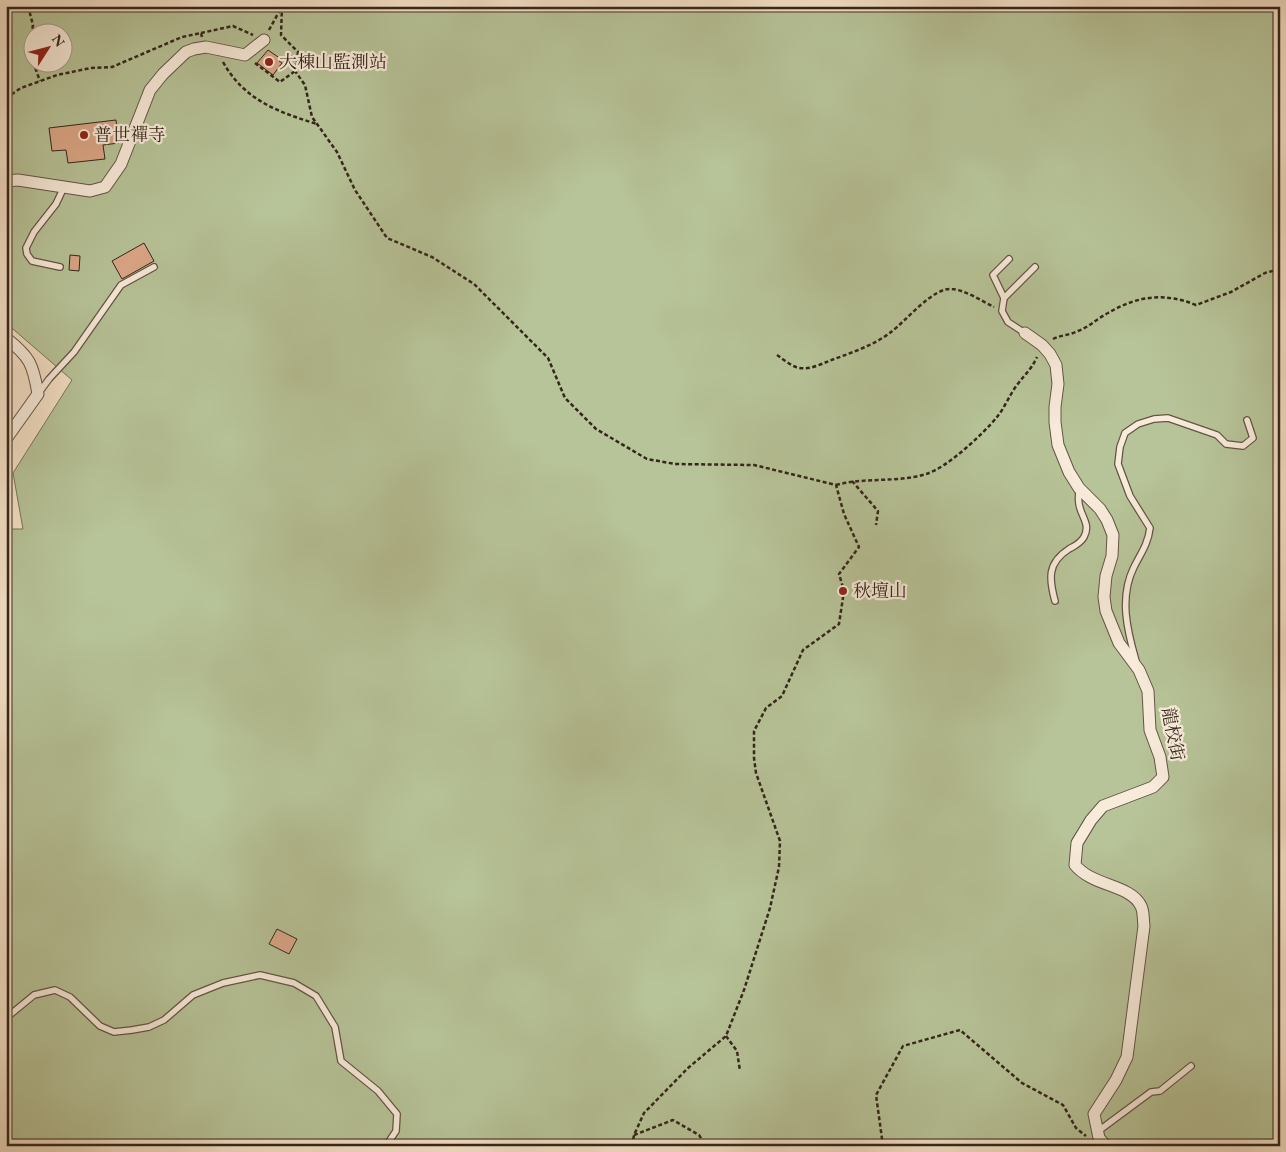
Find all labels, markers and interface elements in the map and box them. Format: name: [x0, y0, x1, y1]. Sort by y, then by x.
north arrow: [22, 22, 72, 72]
text: N: [48, 30, 70, 51]
place label: 大棟山監測站: [279, 50, 387, 73]
marker: 大棟山監測站: [263, 56, 275, 68]
place label: 普世禪寺: [94, 123, 166, 146]
marker: 普世禪寺: [78, 129, 90, 141]
place label: 秋壇山: [853, 579, 907, 602]
marker: 秋壇山: [837, 585, 849, 597]
street label: 龍校街: [1157, 705, 1190, 763]

